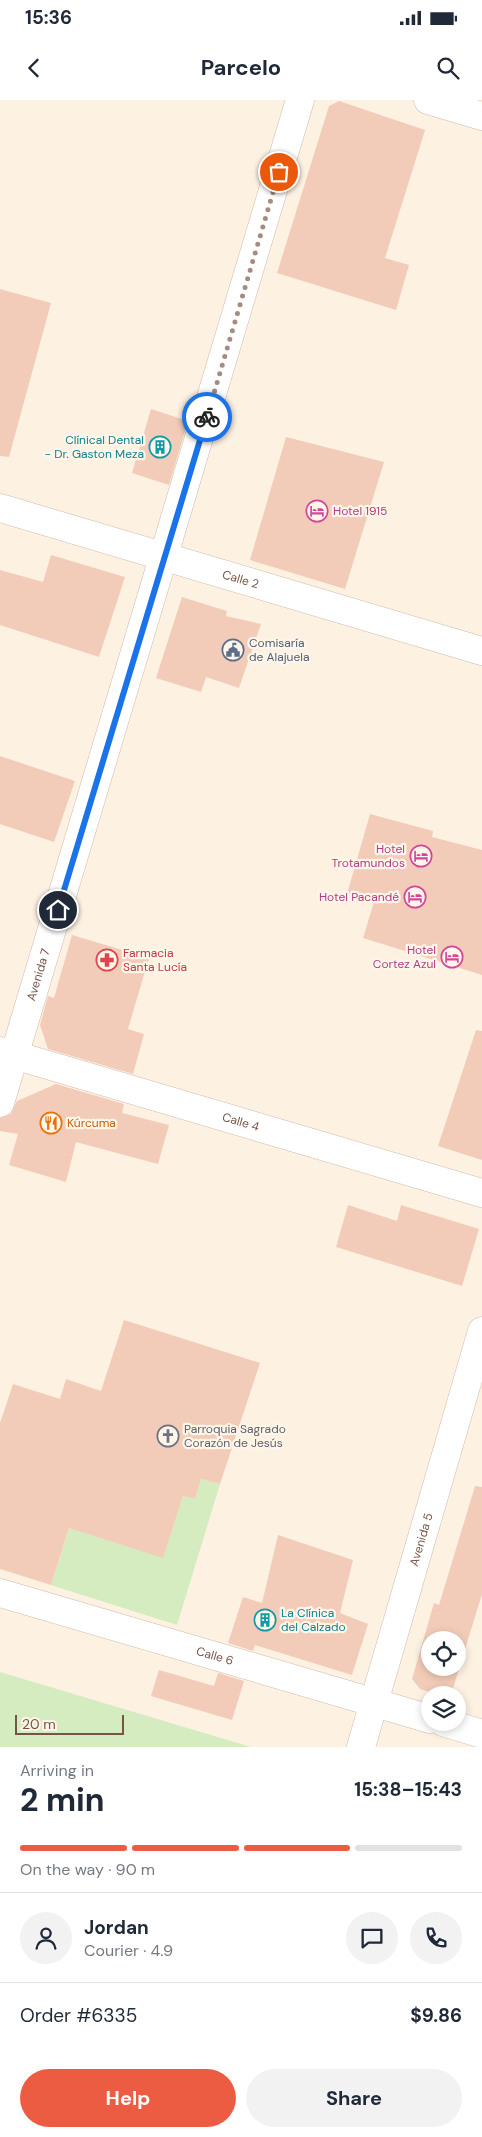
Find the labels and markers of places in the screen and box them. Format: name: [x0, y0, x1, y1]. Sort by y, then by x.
pin: [258, 151, 300, 193]
place label: Clínical Dental - Dr. Gaston Meza: [44, 432, 144, 462]
building icon: Clínical Dental - Dr. Gaston Meza: [148, 435, 172, 459]
hotel icon: Hotel 1915: [305, 499, 329, 523]
place label: Hotel 1915: [333, 503, 387, 519]
place label: Comisaría de Alajuela: [249, 635, 310, 665]
public building icon: Comisaría de Alajuela: [221, 638, 245, 662]
place label: Hotel Trotamundos: [332, 841, 405, 871]
hotel icon: Hotel Trotamundos: [409, 844, 433, 868]
hotel icon: Hotel Pacandé: [403, 885, 427, 909]
pin: [37, 889, 79, 931]
place label: Hotel Pacandé: [319, 889, 399, 905]
place label: Hotel Cortez Azul: [373, 942, 436, 972]
place label: Farmacia Santa Lucía: [123, 945, 187, 975]
hotel icon: Hotel Cortez Azul: [440, 945, 464, 969]
pharmacy icon: Farmacia Santa Lucía: [95, 948, 119, 972]
restaurant icon: Kúrcuma: [39, 1111, 63, 1135]
place label: Kúrcuma: [67, 1115, 116, 1131]
place label: Parroquia Sagrado Corazón de Jesús: [184, 1421, 286, 1451]
church icon: Parroquia Sagrado Corazón de Jesús: [156, 1424, 180, 1448]
place label: La Clínica del Calzado: [281, 1605, 346, 1635]
building icon: La Clínica del Calzado: [253, 1608, 277, 1632]

